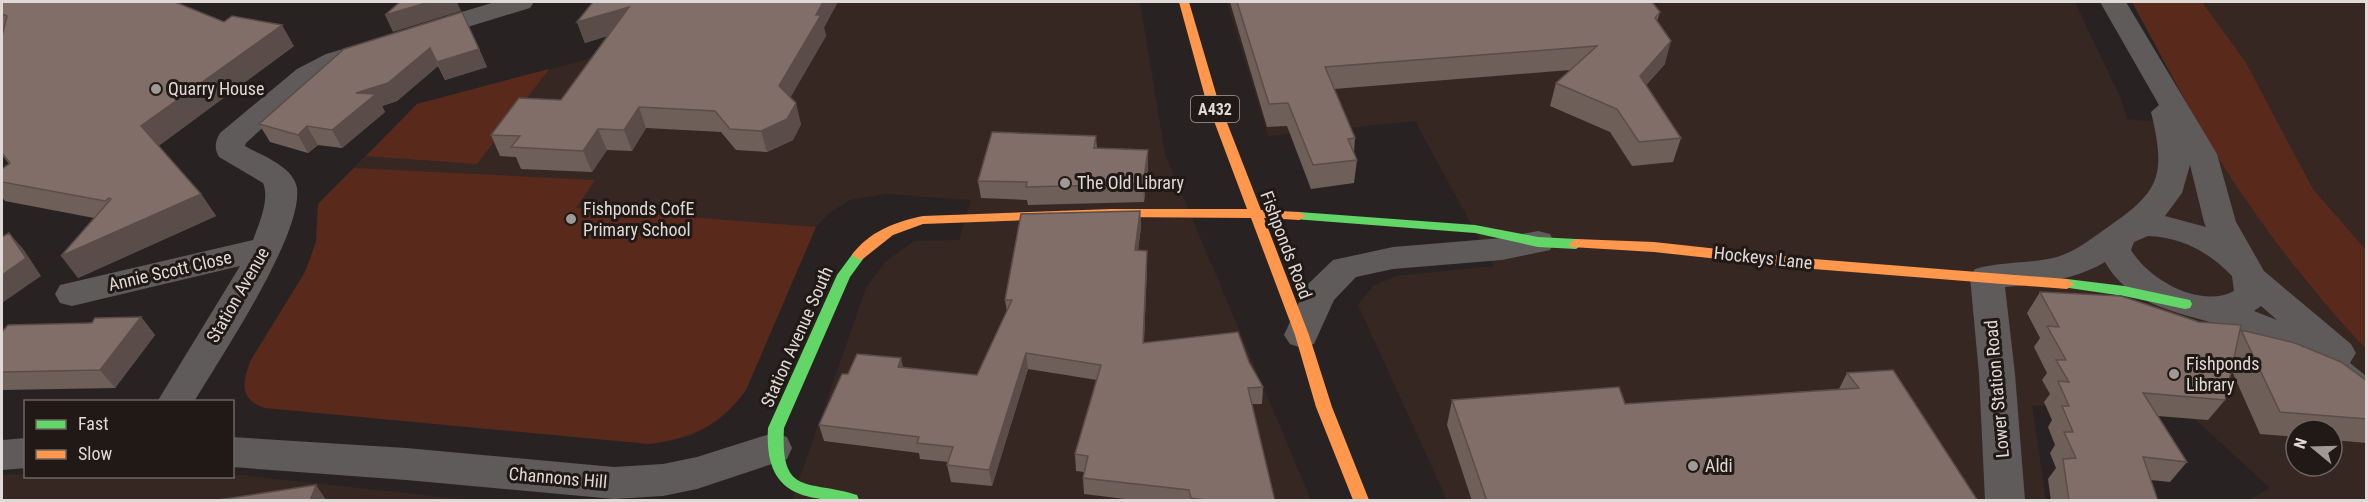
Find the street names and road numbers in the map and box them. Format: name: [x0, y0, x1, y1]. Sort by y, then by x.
road number: A432: [1191, 96, 1239, 122]
street label: Fishponds Road: [1256, 188, 1317, 302]
street label: Hockeys Lane: [1713, 242, 1813, 273]
street label: Station Avenue: [202, 243, 273, 346]
street label: Annie Scott Close: [106, 246, 234, 295]
street label: Station Avenue South: [756, 263, 837, 410]
street label: Lower Station Road: [1980, 319, 2013, 459]
street label: Channons Hill: [508, 463, 608, 492]

